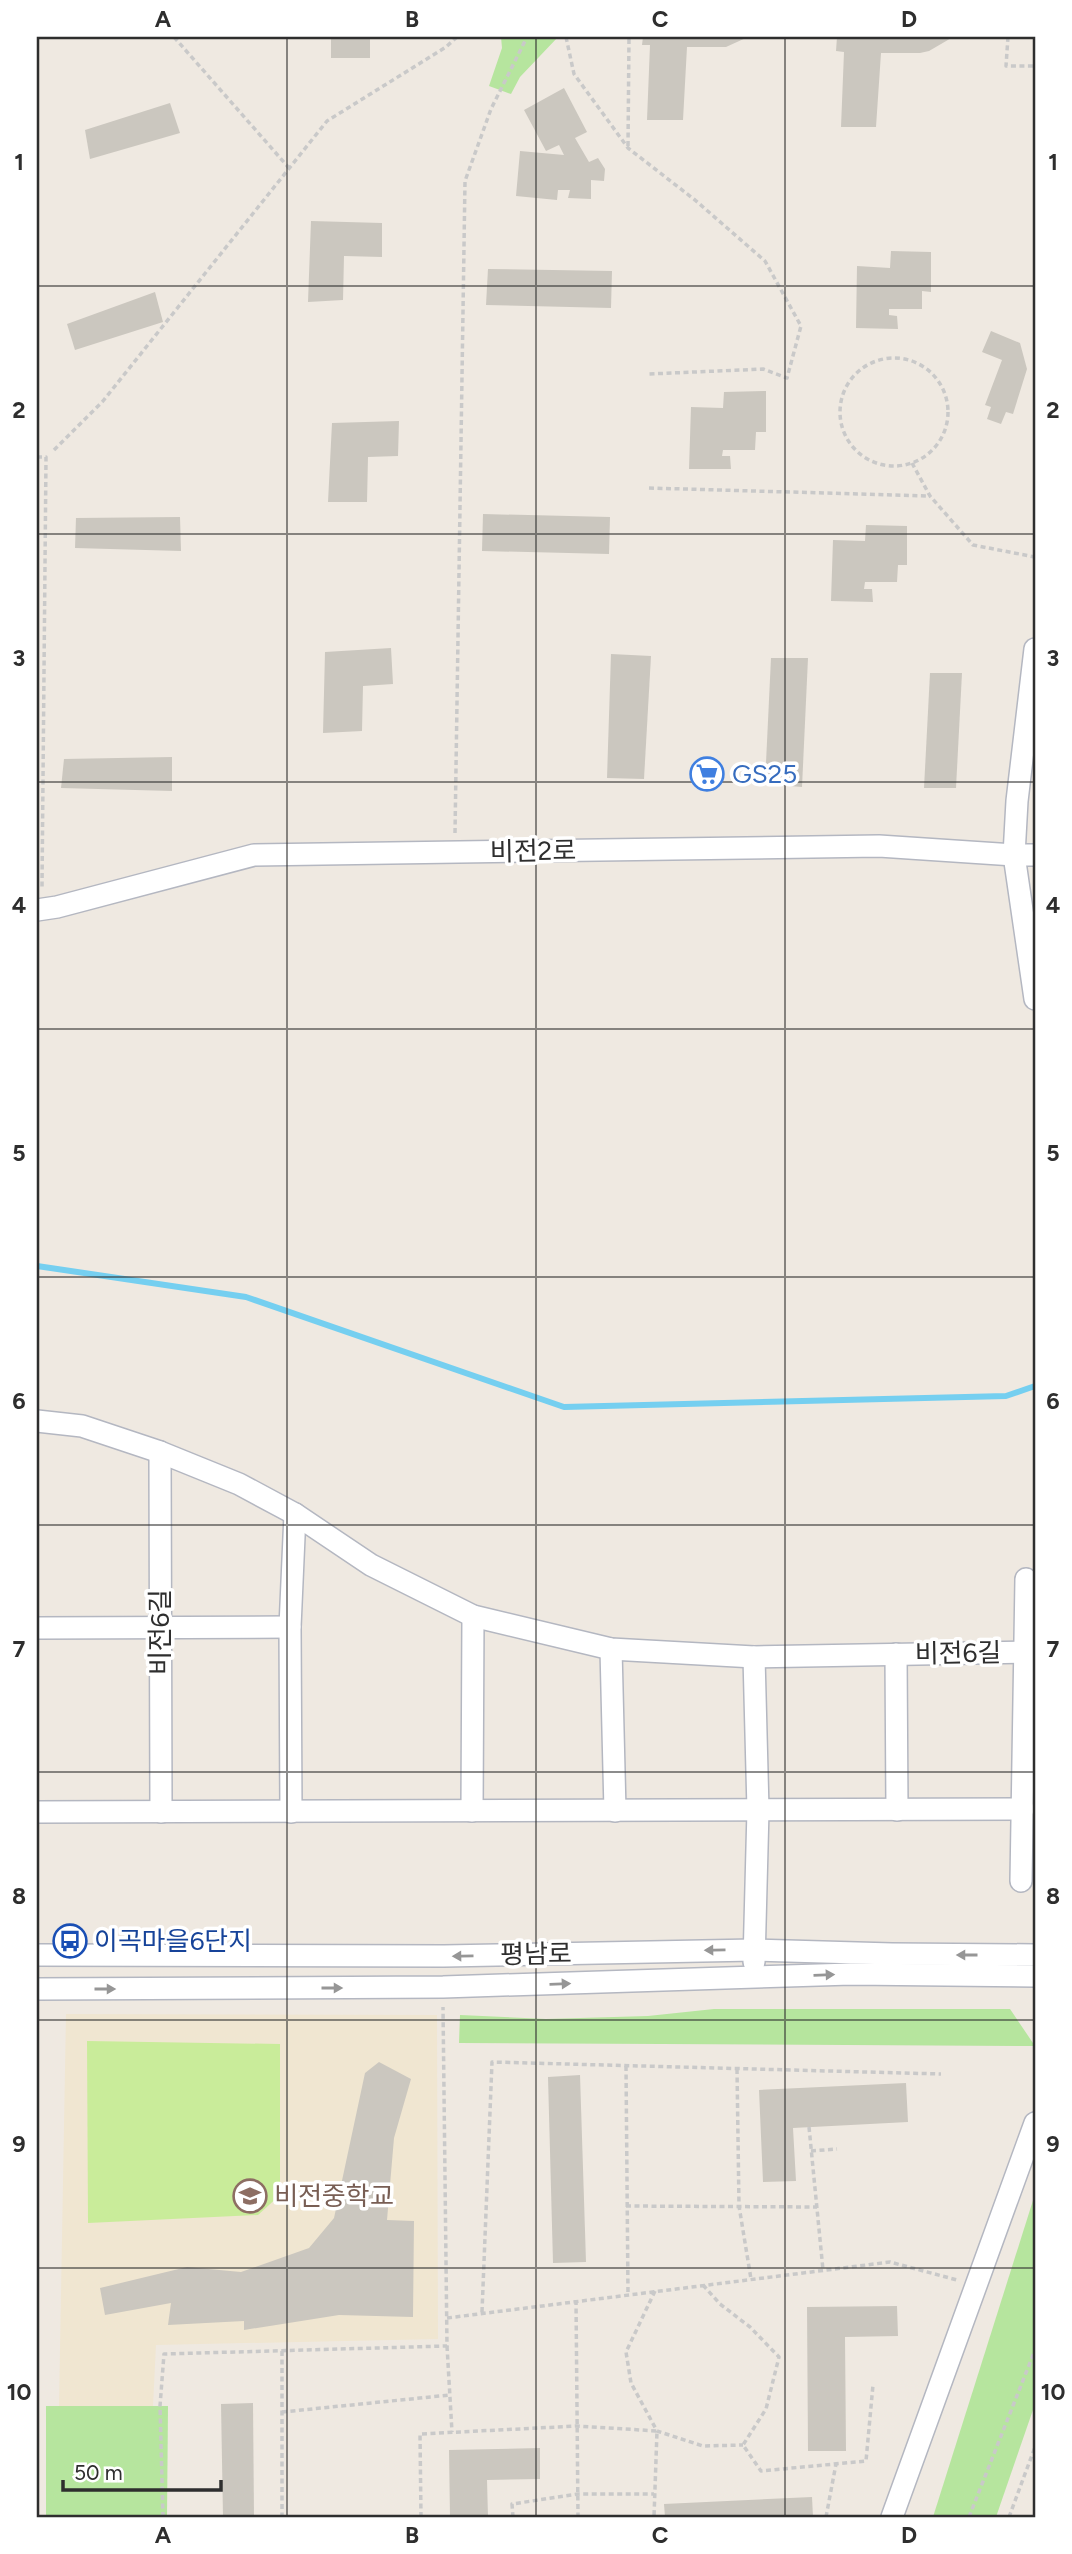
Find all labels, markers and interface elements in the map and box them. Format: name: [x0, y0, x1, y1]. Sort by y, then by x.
text: A: [155, 5, 172, 33]
text: B: [405, 5, 419, 33]
text: C: [652, 5, 669, 33]
text: D: [901, 5, 917, 33]
text: 1: [14, 148, 24, 176]
text: 1: [1048, 148, 1058, 176]
text: 2: [12, 396, 26, 424]
text: 2: [1046, 396, 1060, 424]
text: 3: [13, 644, 25, 672]
text: 3: [1047, 644, 1059, 672]
supermarket icon: GS25: [688, 755, 726, 793]
place label: GS25: [732, 758, 797, 790]
street label: 비전2로: [490, 834, 576, 868]
text: 4: [12, 891, 26, 919]
text: 4: [1046, 891, 1060, 919]
text: 5: [12, 1139, 26, 1167]
text: 5: [1046, 1139, 1060, 1167]
text: 6: [12, 1387, 26, 1415]
text: 6: [1046, 1387, 1060, 1415]
street label: 비전6길: [144, 1589, 176, 1675]
text: 7: [13, 1635, 26, 1663]
text: 7: [1047, 1635, 1060, 1663]
street label: 비전6길: [914, 1636, 1002, 1670]
text: 8: [12, 1882, 26, 1910]
text: 8: [1046, 1882, 1060, 1910]
bus stop icon: 이곡마을6단지: [51, 1922, 89, 1960]
place label: 이곡마을6단지: [94, 1925, 252, 1957]
street label: 평남로: [500, 1937, 572, 1971]
one-way arrow: [704, 1945, 726, 1956]
one-way arrow: [956, 1949, 978, 1961]
one-way arrow: [452, 1950, 474, 1961]
one-way arrow: [813, 1970, 835, 1981]
one-way arrow: [549, 1978, 571, 1989]
one-way arrow: [322, 1982, 344, 1994]
one-way arrow: [94, 1983, 116, 1995]
text: 9: [12, 2130, 26, 2158]
text: 9: [1046, 2130, 1060, 2158]
school or university icon: 비전중학교: [231, 2177, 269, 2215]
place label: 비전중학교: [274, 2180, 394, 2212]
text: 10: [7, 2378, 31, 2406]
text: 10: [1041, 2378, 1065, 2406]
scale bar: [63, 2449, 220, 2493]
text: 50 m: [74, 2460, 123, 2485]
text: A: [155, 2521, 172, 2549]
text: B: [405, 2521, 419, 2549]
text: C: [652, 2521, 669, 2549]
text: D: [901, 2521, 917, 2549]

